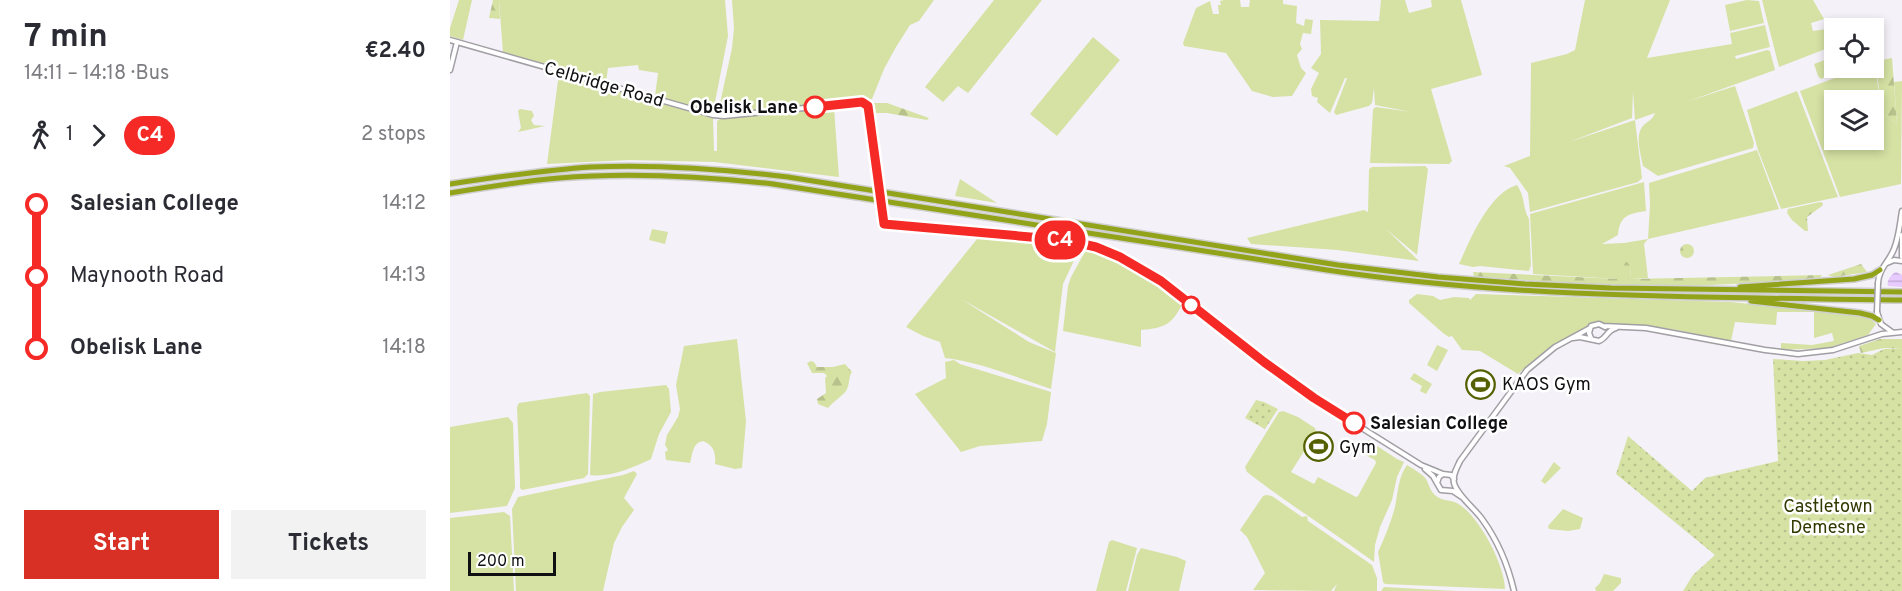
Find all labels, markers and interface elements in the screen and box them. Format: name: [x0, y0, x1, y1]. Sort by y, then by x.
text: 7 min: [24, 17, 108, 59]
map controls: [1824, 18, 1884, 150]
button: locate: [1824, 18, 1884, 78]
text: €2.40: [365, 38, 426, 65]
street label: Celbridge Road: [541, 57, 666, 114]
text: 14:11 – 14:18 · Bus: [24, 61, 169, 87]
button: layers: [1824, 90, 1884, 150]
marker: Obelisk Lane: [804, 96, 826, 118]
place label: Obelisk Lane: [690, 97, 798, 120]
icon: walk: [24, 119, 57, 152]
icon: forward: [82, 119, 115, 152]
text: 1: [66, 122, 73, 148]
text: C4: [136, 122, 163, 149]
text: 2 stops: [361, 122, 426, 148]
text: Salesian College: [70, 191, 239, 218]
text: 14:12: [382, 191, 426, 217]
line badge: C4: [1033, 220, 1087, 260]
text: C4: [1047, 227, 1073, 254]
text: Maynooth Road: [70, 263, 224, 290]
text: 14:13: [383, 263, 426, 289]
unlabelled marker: [1182, 296, 1200, 314]
text: Obelisk Lane: [70, 335, 202, 362]
text: 14:18: [382, 335, 426, 361]
sports icon: KAOS Gym: [1465, 368, 1497, 400]
place label: KAOS Gym: [1502, 374, 1591, 397]
marker: Salesian College: [1343, 412, 1365, 434]
place label: Salesian College: [1370, 413, 1508, 436]
sports icon: Gym: [1302, 431, 1334, 463]
place label: Gym: [1339, 437, 1376, 460]
park label: Castletown Demesne: [1783, 496, 1873, 540]
button: Start: [24, 510, 219, 579]
button: Tickets: [231, 510, 426, 579]
scale bar: [468, 549, 556, 576]
text: 200 m: [477, 552, 525, 572]

